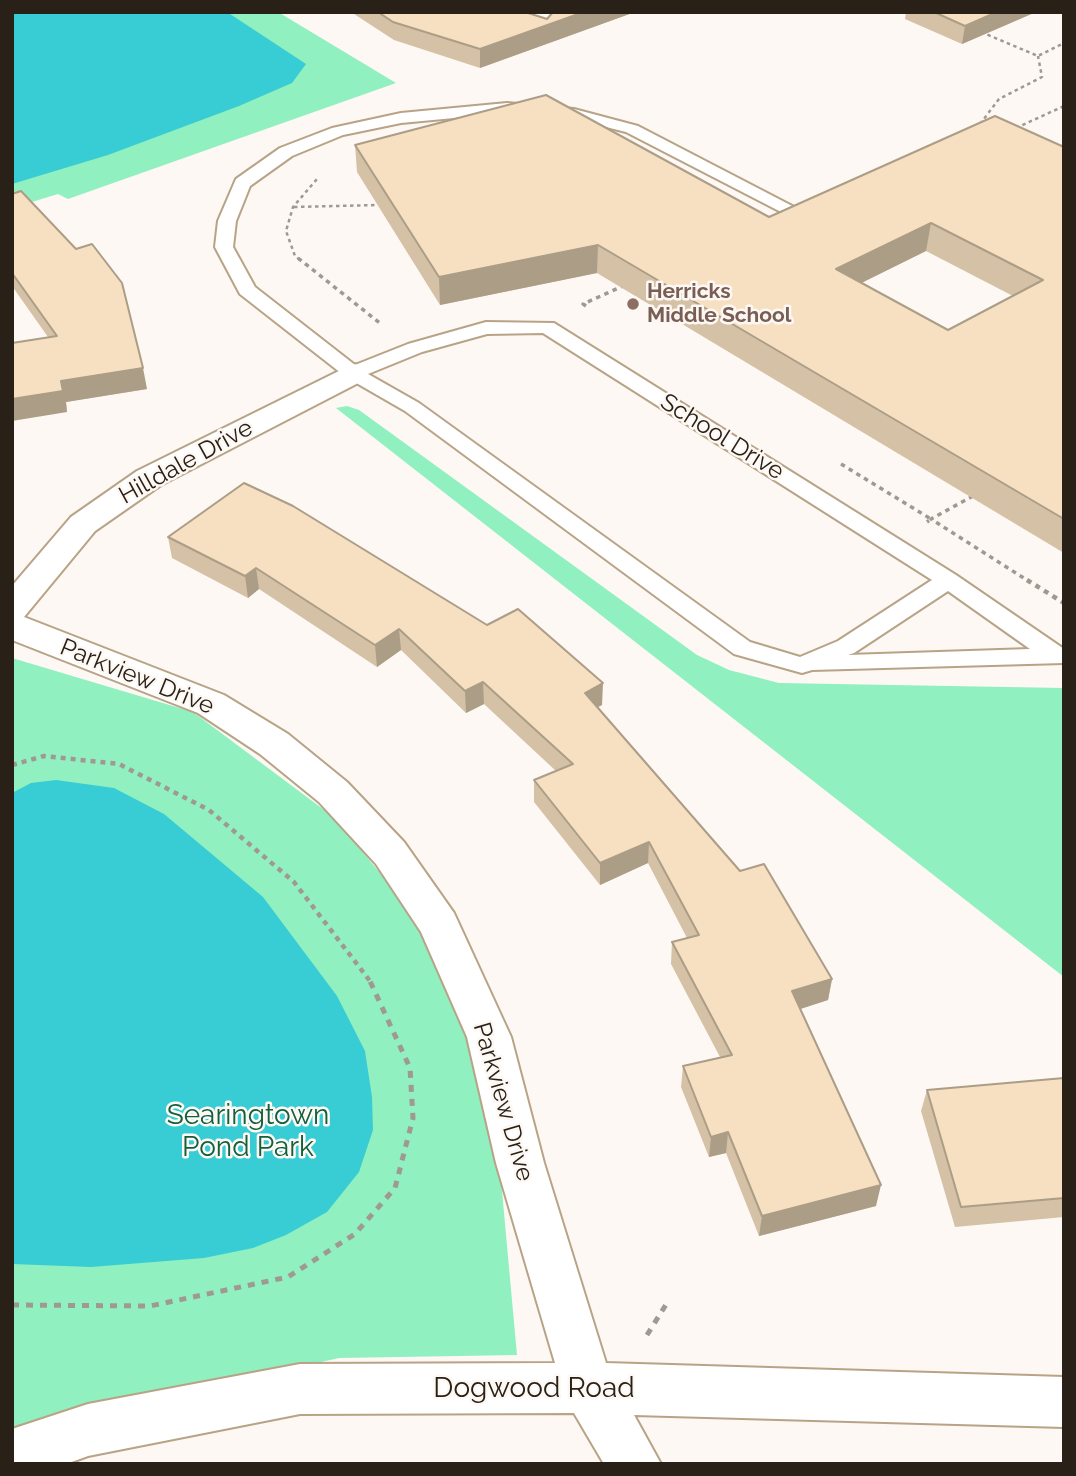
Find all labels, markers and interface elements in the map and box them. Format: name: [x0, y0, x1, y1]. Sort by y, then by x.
place label: Herricks Middle School: [647, 279, 791, 329]
marker: Herricks Middle School: [625, 296, 641, 312]
street label: School Drive: [655, 388, 789, 486]
street label: Hilldale Drive: [114, 414, 258, 510]
street label: Parkview Drive: [56, 633, 218, 721]
street label: Parkview Drive: [467, 1019, 539, 1185]
park label: Searingtown Pond Park: [167, 1099, 329, 1165]
street label: Dogwood Road: [433, 1372, 635, 1406]

